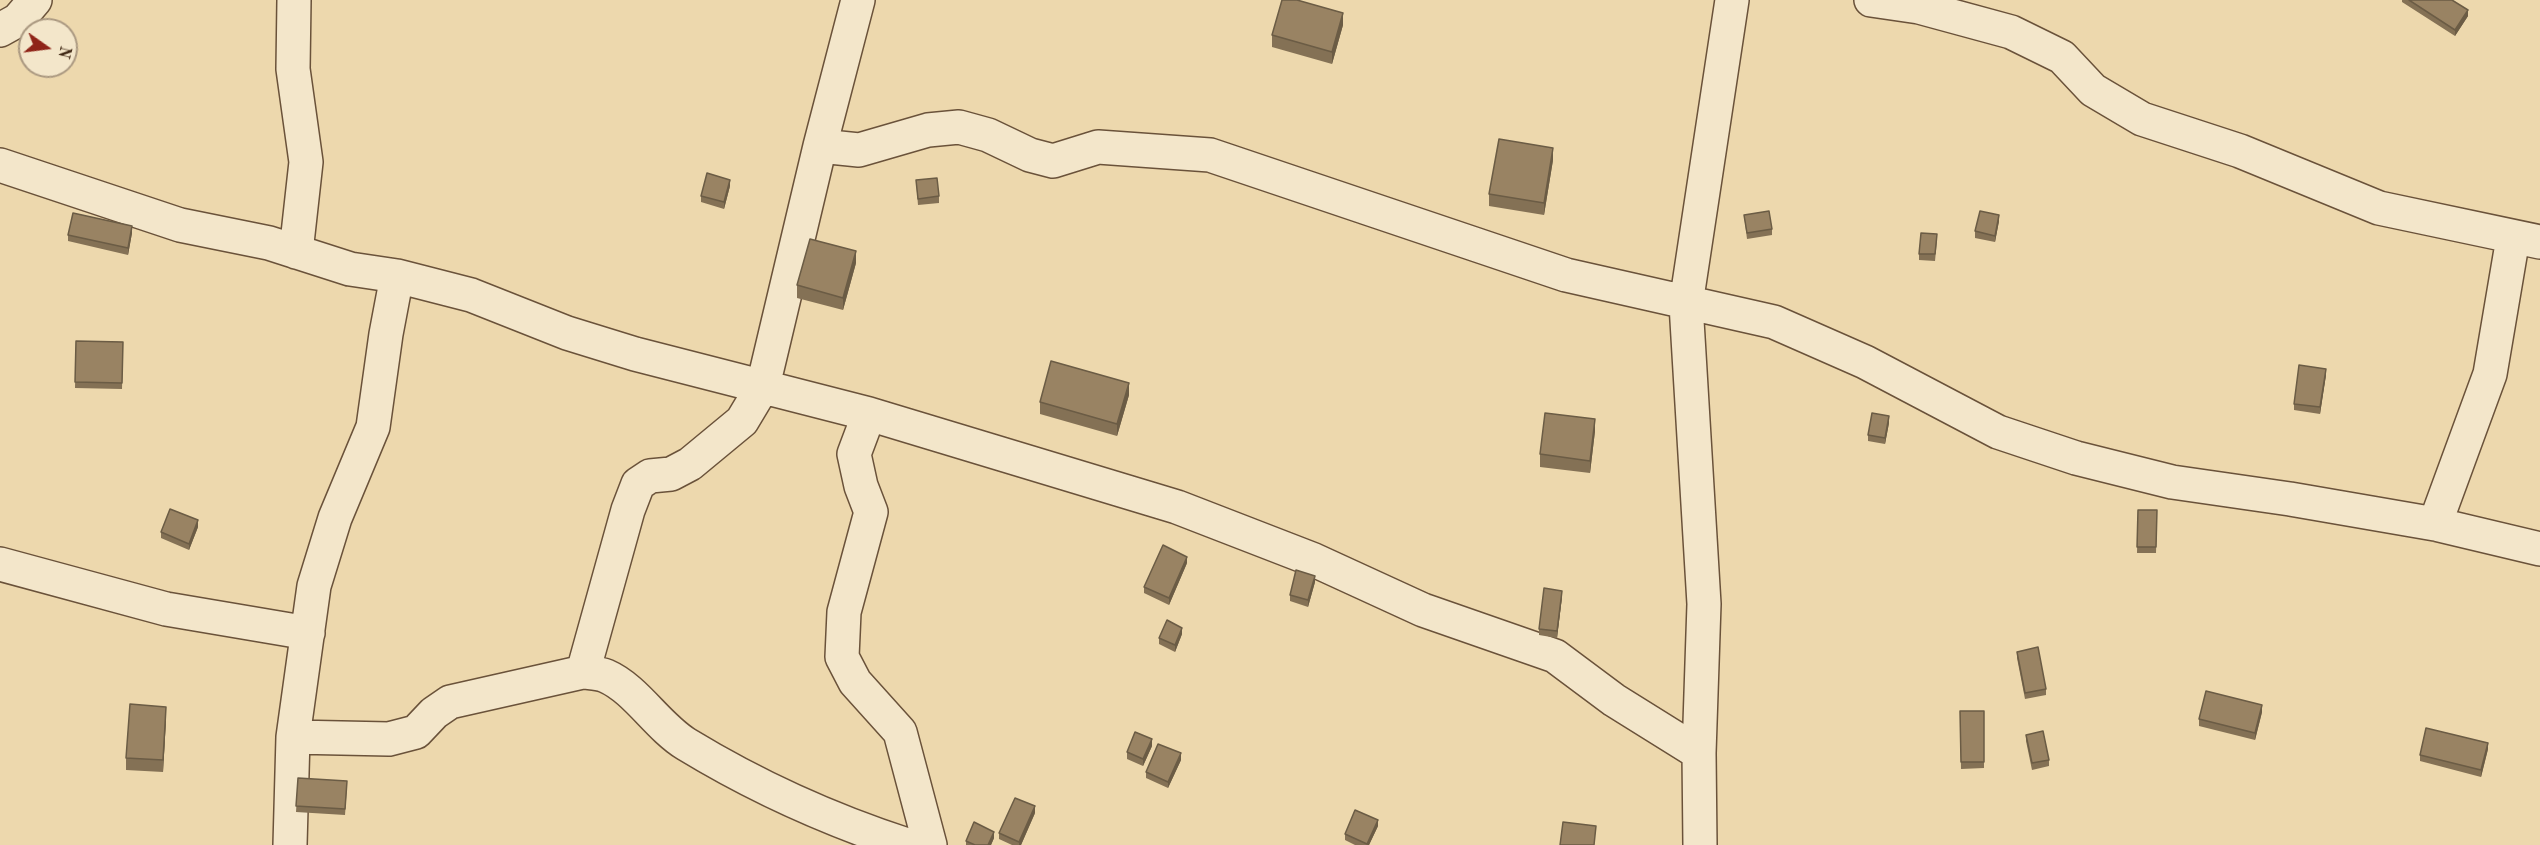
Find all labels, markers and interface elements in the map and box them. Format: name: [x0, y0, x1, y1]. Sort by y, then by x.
north arrow: [18, 18, 78, 78]
text: N: [54, 44, 73, 60]

